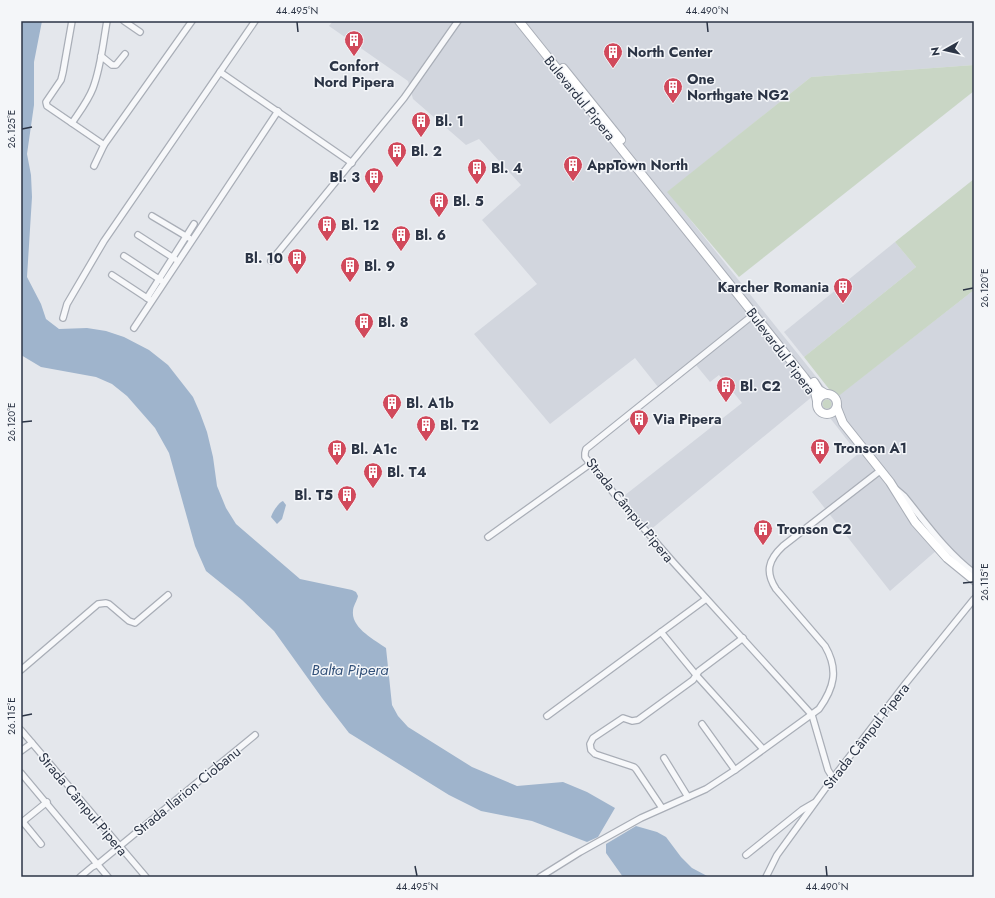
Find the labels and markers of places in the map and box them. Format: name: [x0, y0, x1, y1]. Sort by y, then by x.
building icon: Confort Nord Pipera: [343, 29, 365, 57]
building icon: North Center: [602, 41, 624, 69]
place label: North Center: [627, 42, 713, 62]
place label: Confort Nord Pipera: [314, 56, 394, 92]
place label: One Northgate NG2: [687, 69, 789, 105]
building icon: One Northgate NG2: [662, 76, 684, 104]
building icon: Bl. 1: [410, 110, 432, 138]
place label: Bl. 1: [435, 111, 464, 131]
building icon: Bl. 2: [386, 140, 408, 168]
place label: Bl. 2: [411, 141, 442, 161]
building icon: AppTown North: [562, 154, 584, 182]
place label: AppTown North: [586, 155, 688, 175]
building icon: Bl. 4: [466, 157, 488, 185]
place label: Bl. 4: [491, 158, 523, 178]
building icon: Bl. 3: [363, 166, 385, 194]
place label: Bl. 3: [330, 167, 360, 187]
building icon: Bl. 5: [428, 190, 450, 218]
place label: Bl. 5: [453, 191, 484, 211]
building icon: Bl. 12: [316, 214, 338, 242]
place label: Bl. 12: [341, 215, 379, 235]
building icon: Bl. 6: [390, 224, 412, 252]
place label: Bl. 6: [415, 225, 446, 245]
building icon: Bl. 10: [286, 247, 308, 275]
place label: Bl. 10: [245, 248, 283, 268]
building icon: Bl. 9: [339, 255, 361, 283]
place label: Bl. 9: [364, 256, 395, 276]
building icon: Karcher Romania: [832, 276, 854, 304]
place label: Karcher Romania: [717, 277, 829, 297]
building icon: Bl. 8: [353, 311, 375, 339]
place label: Bl. 8: [378, 312, 409, 332]
building icon: Bl. C2: [715, 375, 737, 403]
place label: Bl. C2: [740, 376, 781, 396]
building icon: Bl. A1b: [381, 392, 403, 420]
place label: Bl. A1b: [406, 393, 454, 413]
building icon: Via Pipera: [628, 408, 650, 436]
place label: Via Pipera: [652, 409, 721, 429]
building icon: Bl. T2: [415, 414, 437, 442]
place label: Bl. T2: [440, 415, 479, 435]
building icon: Tronson A1: [809, 437, 831, 465]
building icon: Bl. A1c: [326, 438, 348, 466]
place label: Tronson A1: [834, 438, 907, 458]
place label: Bl. A1c: [351, 439, 397, 459]
building icon: Bl. T4: [362, 461, 384, 489]
place label: Bl. T4: [387, 462, 427, 482]
building icon: Bl. T5: [336, 484, 358, 512]
place label: Bl. T5: [294, 485, 333, 505]
building icon: Tronson C2: [752, 518, 774, 546]
place label: Tronson C2: [777, 519, 851, 539]

